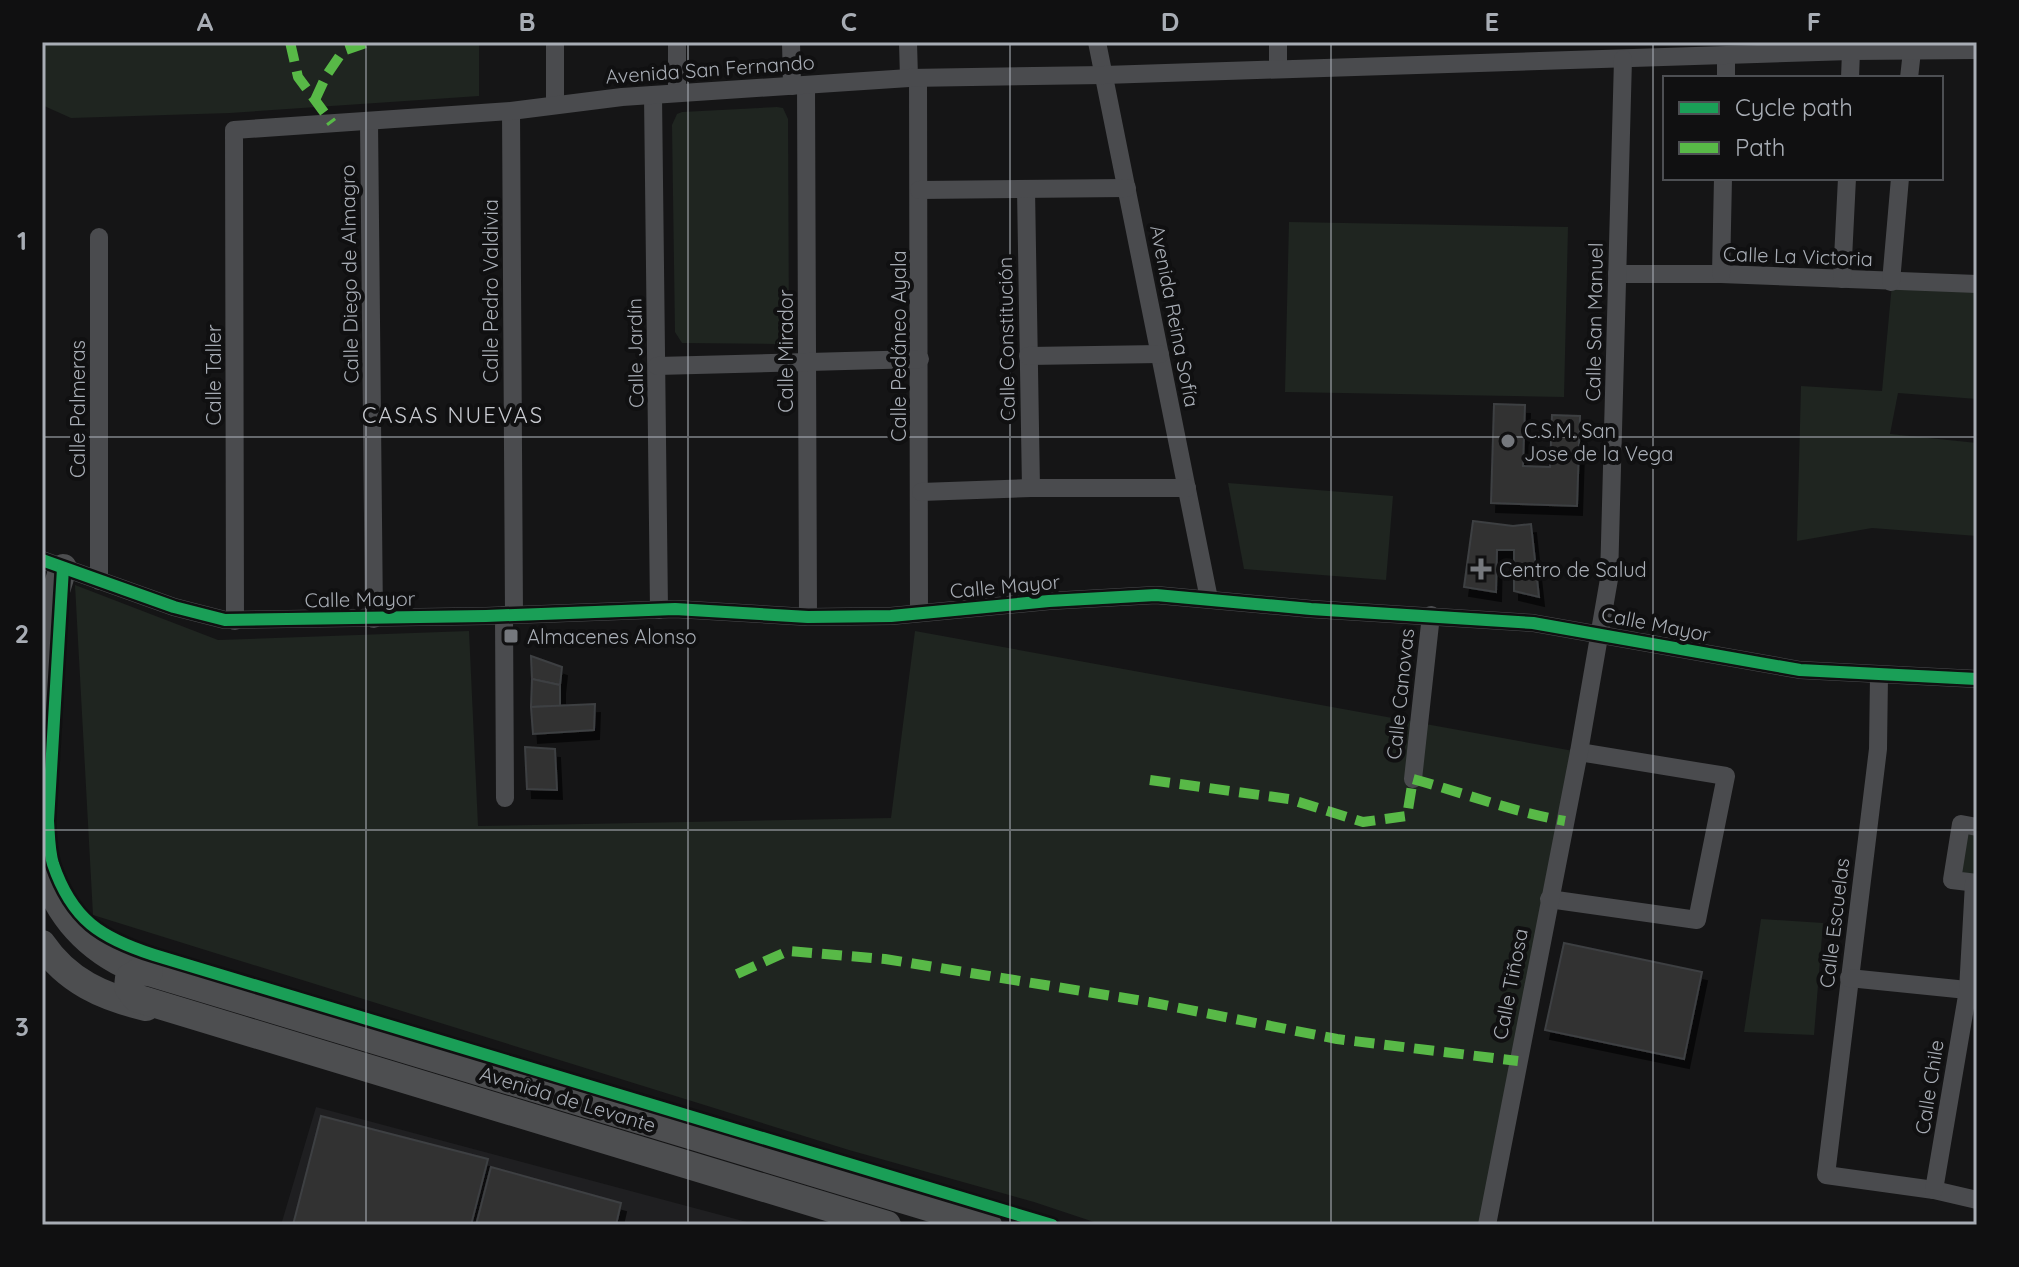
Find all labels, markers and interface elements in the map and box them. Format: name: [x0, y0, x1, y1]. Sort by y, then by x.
text: A: [197, 5, 214, 38]
text: B: [518, 5, 536, 38]
text: C: [841, 5, 857, 38]
text: D: [1161, 5, 1179, 38]
text: E: [1485, 5, 1499, 38]
text: F: [1807, 5, 1821, 38]
street label: Avenida San Fernando: [605, 49, 815, 89]
legend: [1663, 76, 1943, 180]
text: Cycle path: [1735, 92, 1853, 122]
text: Path: [1735, 132, 1786, 162]
street label: Calle Diego de Almagro: [335, 164, 363, 384]
street label: Calle Pedro Valdivia: [478, 199, 503, 383]
street label: Avenida Reina Sofía: [1145, 223, 1205, 409]
text: 1: [17, 224, 27, 257]
street label: Calle La Victoria: [1723, 241, 1873, 271]
street label: Calle San Manuel: [1580, 242, 1608, 402]
street label: Calle Pedáneo Ayala: [886, 250, 911, 442]
street label: Calle Constitución: [992, 257, 1020, 421]
street label: Calle Mirador: [773, 289, 798, 413]
street label: Calle Jardín: [622, 298, 648, 408]
street label: Calle Taller: [201, 324, 226, 426]
street label: Calle Palmeras: [65, 340, 90, 478]
district label: CASAS NUEVAS: [362, 401, 544, 429]
place label: C.S.M. San Jose de la Vega: [1524, 418, 1673, 466]
marker: C.S.M. San Jose de la Vega: [1499, 432, 1517, 450]
place label: Centro de Salud: [1499, 557, 1647, 582]
marker: Centro de Salud: [1470, 558, 1492, 580]
street label: Calle Mayor: [949, 569, 1061, 603]
street label: Calle Mayor: [304, 586, 416, 612]
street label: Calle Mayor: [1599, 601, 1713, 647]
text: 2: [15, 617, 29, 650]
place label: Almacenes Alonso: [527, 624, 697, 649]
marker: Almacenes Alonso: [502, 627, 520, 645]
street label: Calle Canovas: [1381, 627, 1419, 761]
street label: Calle Escuelas: [1814, 857, 1854, 989]
street label: Calle Tiñosa: [1487, 926, 1533, 1042]
text: 3: [15, 1010, 29, 1043]
street label: Calle Chile: [1909, 1038, 1949, 1136]
street label: Avenida de Levante: [477, 1060, 659, 1138]

